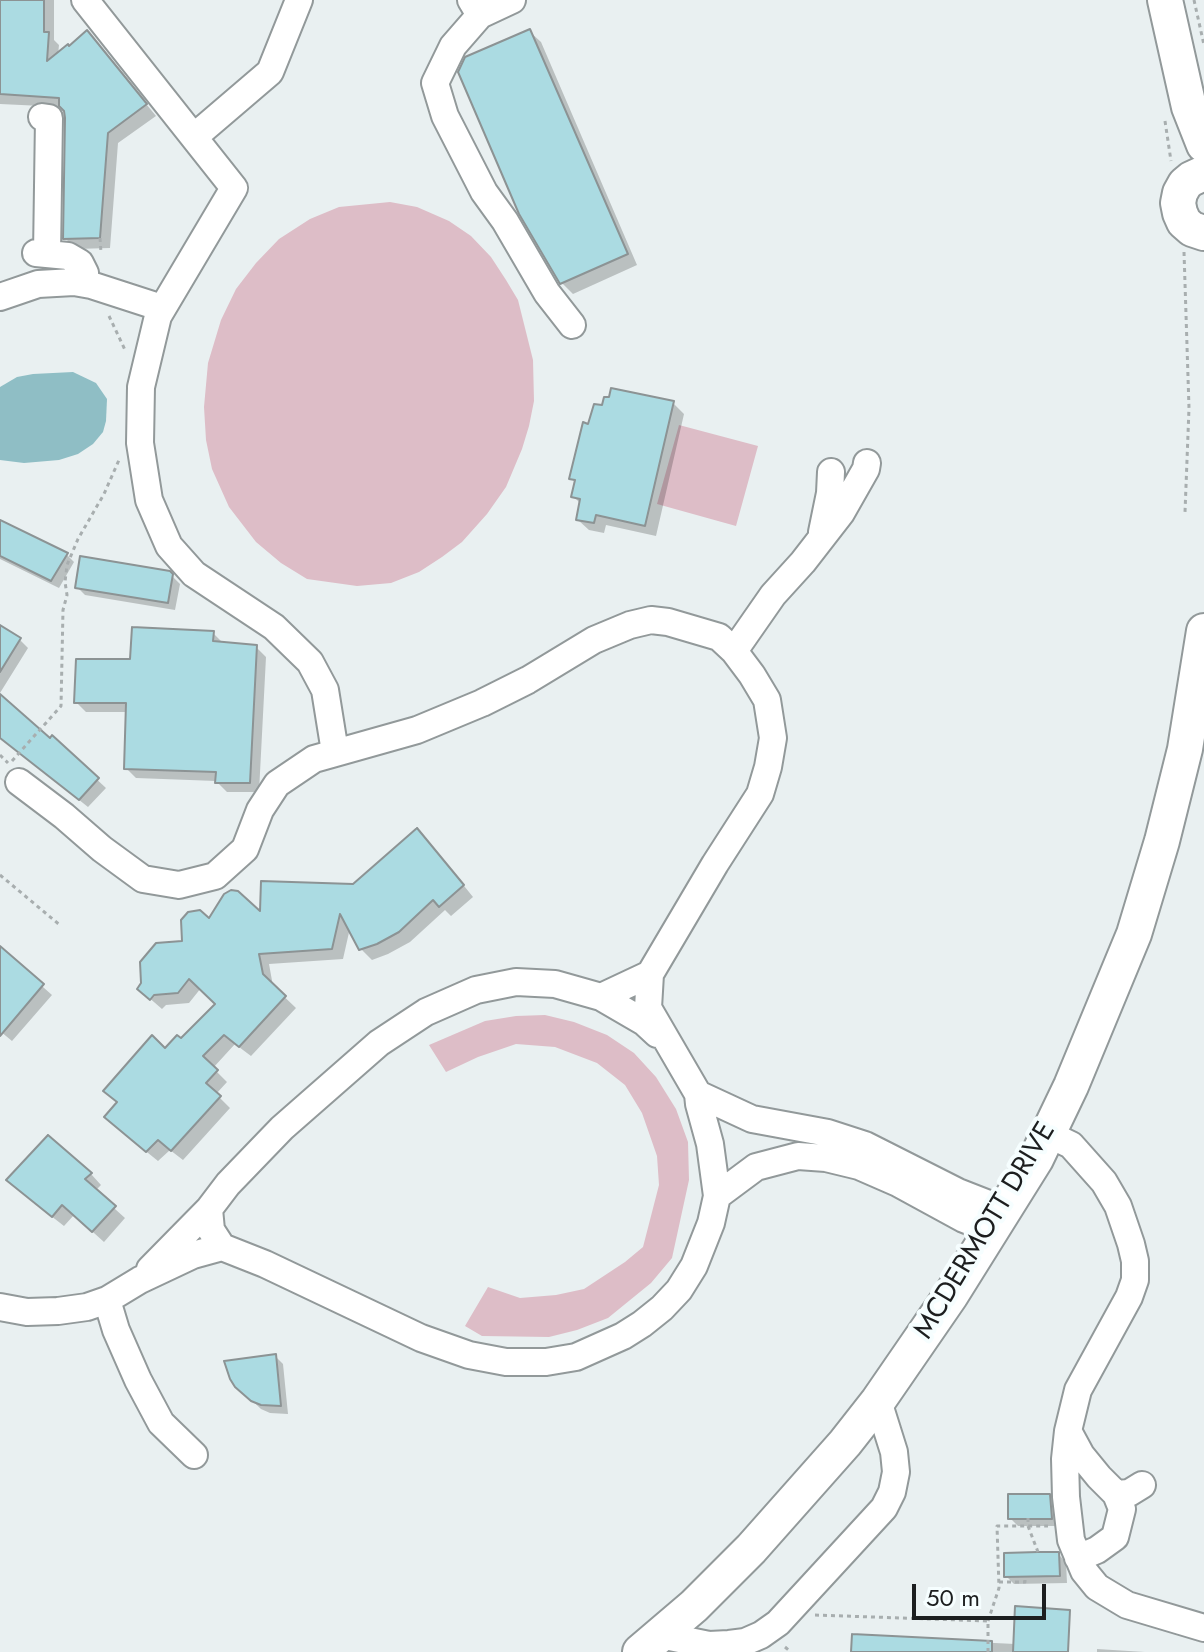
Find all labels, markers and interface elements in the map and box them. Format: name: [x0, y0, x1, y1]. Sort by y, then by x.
street label: MCDERMOTT DRIVE: [908, 1117, 1064, 1345]
scale bar: [916, 1568, 1050, 1618]
text: 50 m: [926, 1580, 980, 1615]

